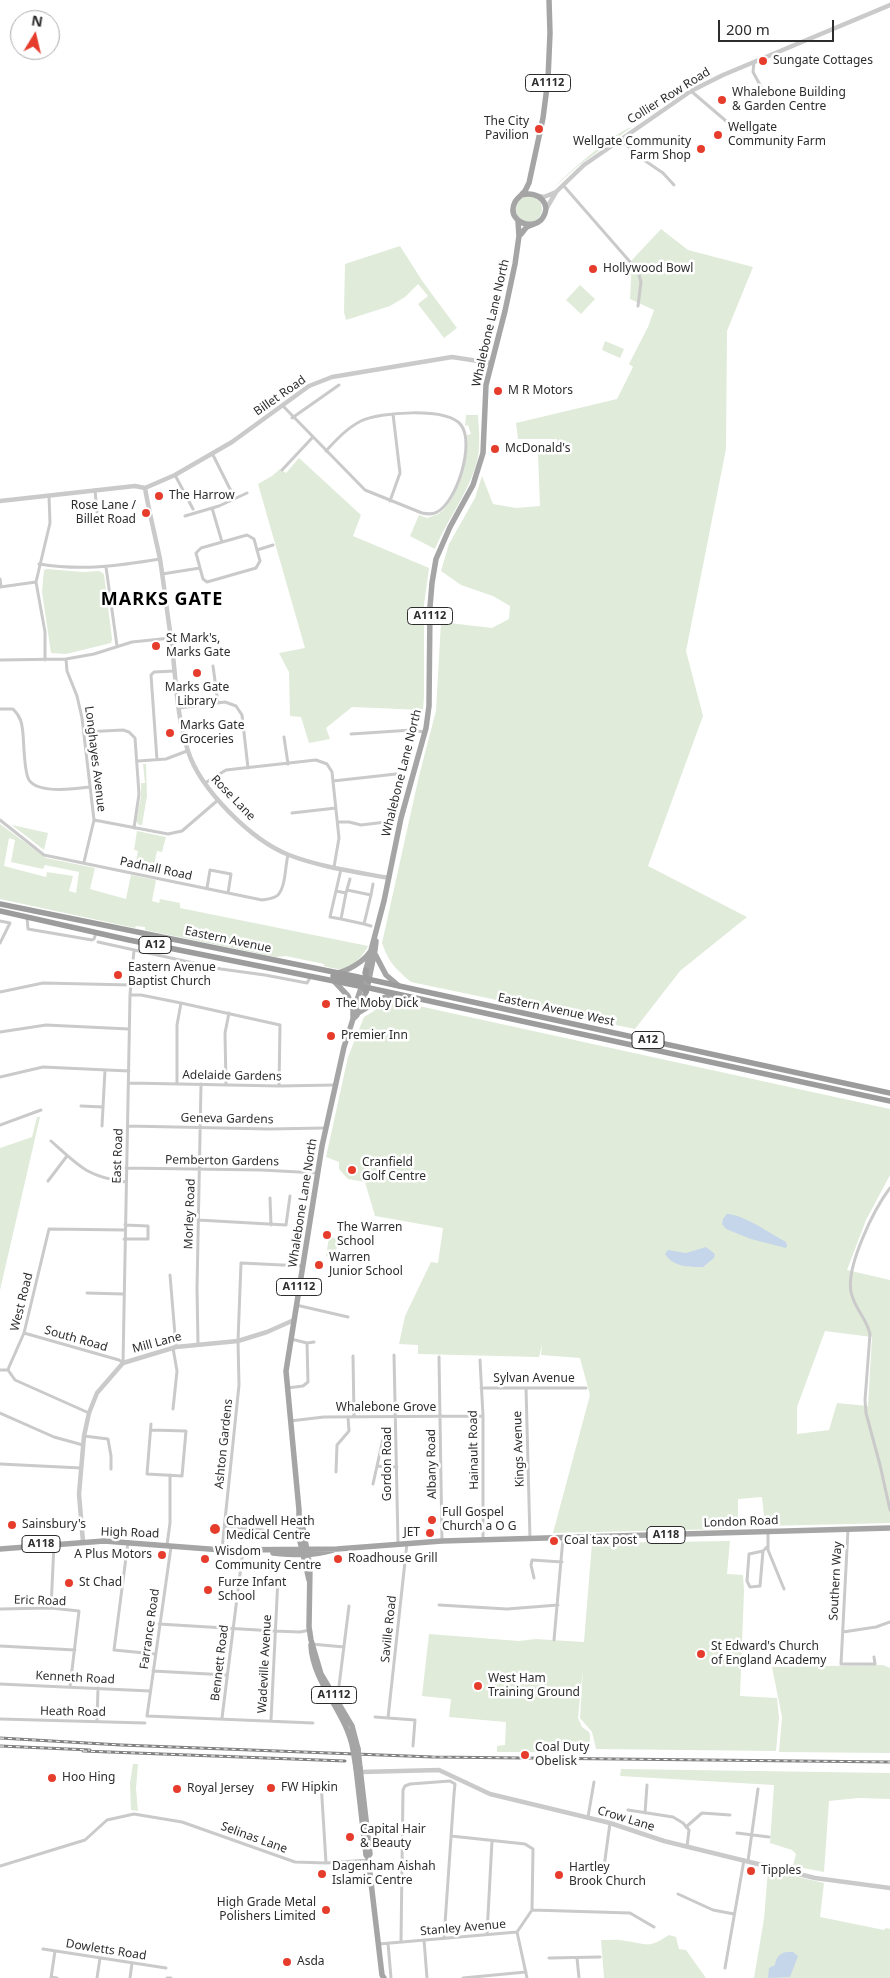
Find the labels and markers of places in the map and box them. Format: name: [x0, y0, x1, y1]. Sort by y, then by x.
place label: Sungate Cottages: [773, 54, 873, 68]
marker: Sungate Cottages: [757, 55, 769, 67]
place label: Whalebone Building & Garden Centre: [732, 86, 846, 114]
marker: Whalebone Building & Garden Centre: [716, 94, 728, 106]
place label: The City Pavilion: [484, 115, 529, 143]
place label: Wellgate Community Farm: [728, 121, 826, 149]
marker: The City Pavilion: [533, 123, 545, 135]
marker: Wellgate Community Farm: [712, 129, 724, 141]
place label: Wellgate Community Farm Shop: [573, 135, 691, 163]
marker: Wellgate Community Farm Shop: [695, 143, 707, 155]
place label: Hollywood Bowl: [603, 262, 693, 276]
marker: Hollywood Bowl: [587, 263, 599, 275]
place label: M R Motors: [508, 384, 573, 398]
marker: M R Motors: [492, 385, 504, 397]
place label: McDonald's: [505, 442, 570, 456]
marker: McDonald's: [489, 443, 501, 455]
place label: The Harrow: [169, 489, 235, 503]
marker: The Harrow: [153, 490, 165, 502]
place label: Rose Lane / Billet Road: [71, 499, 136, 527]
marker: Rose Lane / Billet Road: [140, 507, 152, 519]
place label: St Mark's, Marks Gate: [166, 632, 230, 660]
marker: St Mark's, Marks Gate: [150, 640, 162, 652]
marker: Marks Gate Library: [191, 667, 203, 679]
place label: Marks Gate Library: [165, 681, 229, 709]
place label: Marks Gate Groceries: [180, 719, 244, 747]
marker: Marks Gate Groceries: [164, 727, 176, 739]
place label: Eastern Avenue Baptist Church: [128, 961, 216, 989]
marker: Eastern Avenue Baptist Church: [112, 969, 124, 981]
place label: The Moby Dick: [336, 997, 419, 1011]
marker: The Moby Dick: [320, 998, 332, 1010]
place label: Premier Inn: [341, 1029, 408, 1043]
marker: Premier Inn: [325, 1030, 337, 1042]
place label: Cranfield Golf Centre: [362, 1156, 426, 1184]
marker: Cranfield Golf Centre: [346, 1164, 358, 1176]
place label: The Warren School: [337, 1221, 402, 1249]
marker: The Warren School: [321, 1229, 333, 1241]
place label: Warren Junior School: [329, 1251, 403, 1279]
marker: Warren Junior School: [313, 1259, 325, 1271]
place label: Full Gospel Church a O G: [442, 1506, 517, 1534]
marker: Full Gospel Church a O G: [426, 1514, 438, 1526]
place label: Chadwell Heath Medical Centre: [226, 1515, 315, 1543]
place label: Sainsbury's: [22, 1518, 86, 1532]
marker: Sainsbury's: [6, 1519, 18, 1531]
marker: Chadwell Heath Medical Centre: [208, 1522, 222, 1536]
place label: JET: [403, 1526, 420, 1540]
marker: JET: [424, 1527, 436, 1539]
place label: Coal tax post: [564, 1534, 637, 1548]
marker: Coal tax post: [548, 1535, 560, 1547]
place label: Wisdom Community Centre: [215, 1545, 321, 1573]
place label: A Plus Motors: [74, 1548, 152, 1562]
marker: A Plus Motors: [156, 1549, 168, 1561]
place label: Roadhouse Grill: [348, 1552, 438, 1566]
marker: Wisdom Community Centre: [199, 1553, 211, 1565]
marker: Roadhouse Grill: [332, 1553, 344, 1565]
place label: St Chad: [79, 1576, 122, 1590]
place label: Furze Infant School: [218, 1576, 286, 1604]
marker: St Chad: [63, 1577, 75, 1589]
marker: Furze Infant School: [202, 1584, 214, 1596]
place label: St Edward's Church of England Academy: [711, 1640, 826, 1668]
marker: St Edward's Church of England Academy: [695, 1648, 707, 1660]
place label: West Ham Training Ground: [488, 1672, 580, 1700]
marker: West Ham Training Ground: [472, 1680, 484, 1692]
place label: Coal Duty Obelisk: [535, 1741, 589, 1769]
marker: Coal Duty Obelisk: [519, 1749, 531, 1761]
place label: Hoo Hing: [62, 1771, 115, 1785]
marker: Hoo Hing: [46, 1772, 58, 1784]
place label: FW Hipkin: [281, 1781, 338, 1795]
place label: Royal Jersey: [187, 1782, 254, 1796]
marker: FW Hipkin: [265, 1782, 277, 1794]
marker: Royal Jersey: [171, 1783, 183, 1795]
place label: Capital Hair & Beauty: [360, 1823, 426, 1851]
marker: Capital Hair & Beauty: [344, 1831, 356, 1843]
place label: Dagenham Aishah Islamic Centre: [332, 1860, 436, 1888]
place label: Hartley Brook Church: [569, 1861, 646, 1889]
place label: Tipples: [761, 1864, 801, 1878]
marker: Tipples: [745, 1865, 757, 1877]
marker: Dagenham Aishah Islamic Centre: [316, 1868, 328, 1880]
marker: Hartley Brook Church: [553, 1869, 565, 1881]
place label: High Grade Metal Polishers Limited: [217, 1896, 316, 1924]
marker: High Grade Metal Polishers Limited: [320, 1904, 332, 1916]
place label: Asda: [297, 1955, 325, 1969]
marker: Asda: [281, 1956, 293, 1968]

